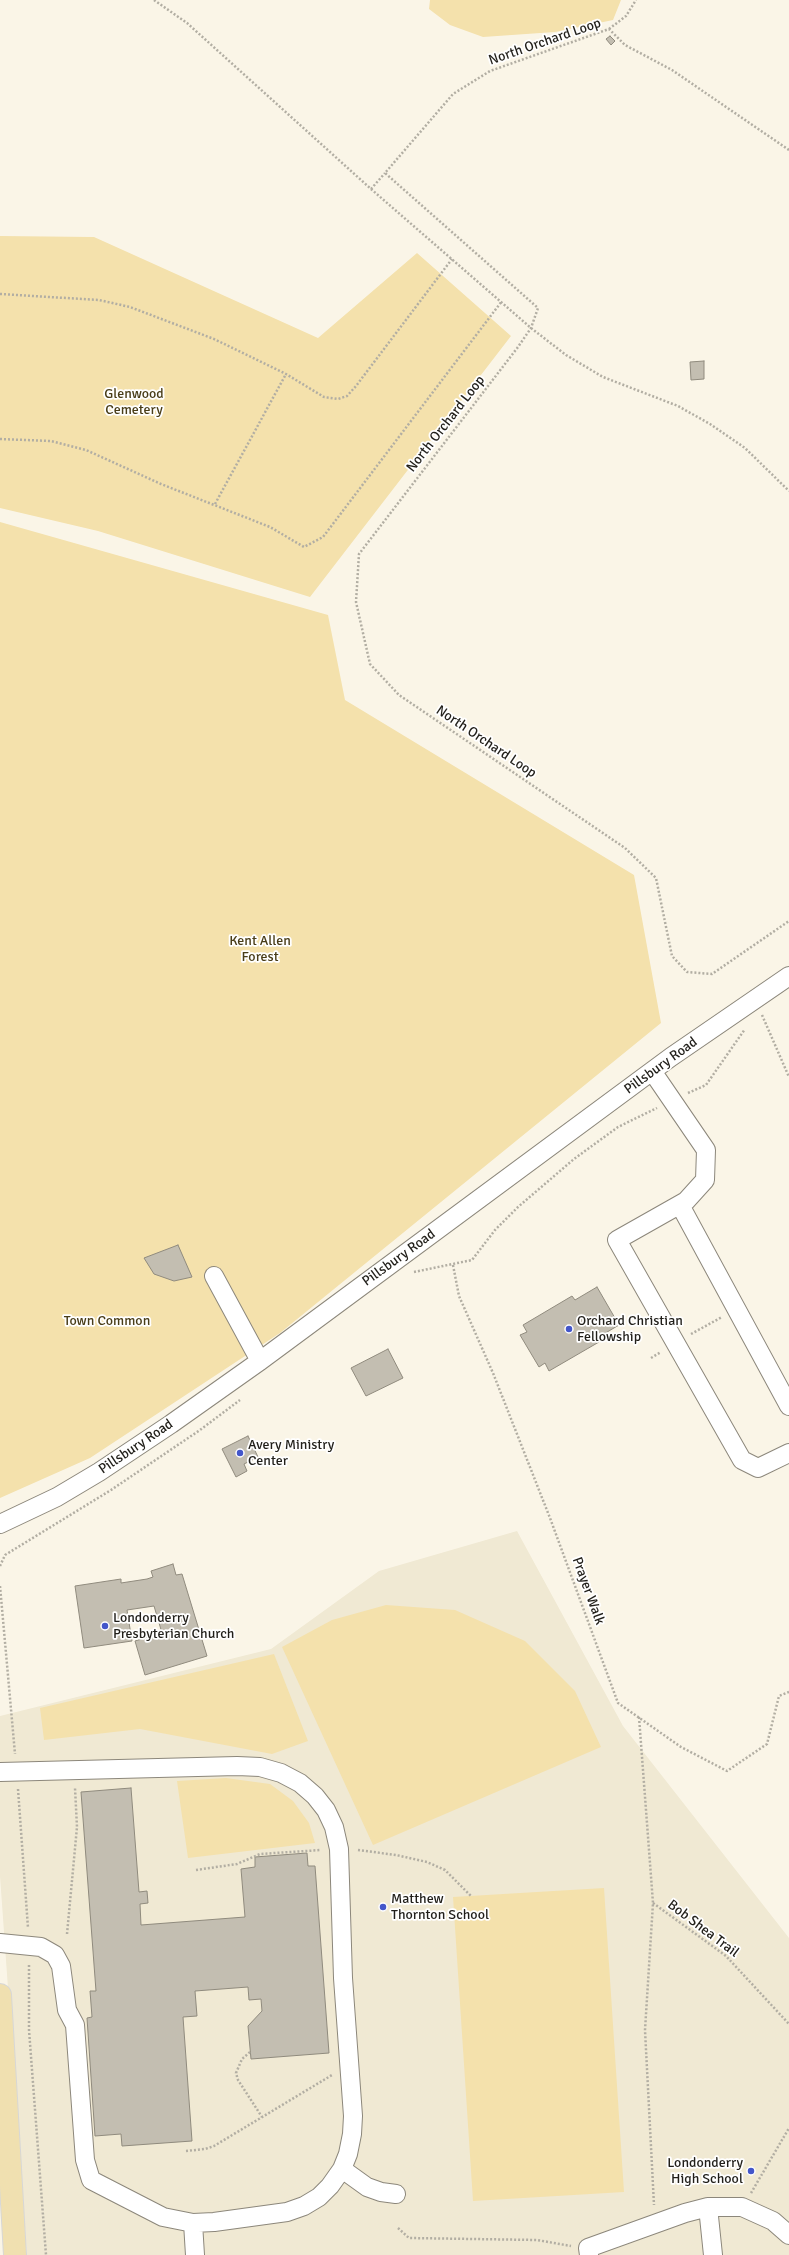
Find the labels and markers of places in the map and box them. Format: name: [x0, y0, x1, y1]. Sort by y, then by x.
place label: Orchard Christian Fellowship: [577, 1313, 683, 1346]
marker: Orchard Christian Fellowship: [564, 1324, 574, 1334]
place label: Avery Ministry Center: [248, 1437, 334, 1470]
marker: Avery Ministry Center: [235, 1448, 245, 1458]
place label: Londonderry Presbyterian Church: [113, 1610, 234, 1642]
marker: Londonderry Presbyterian Church: [100, 1621, 110, 1631]
place label: Matthew Thornton School: [391, 1891, 489, 1924]
marker: Matthew Thornton School: [378, 1902, 388, 1912]
place label: Londonderry High School: [667, 2155, 743, 2188]
marker: Londonderry High School: [746, 2166, 756, 2176]

